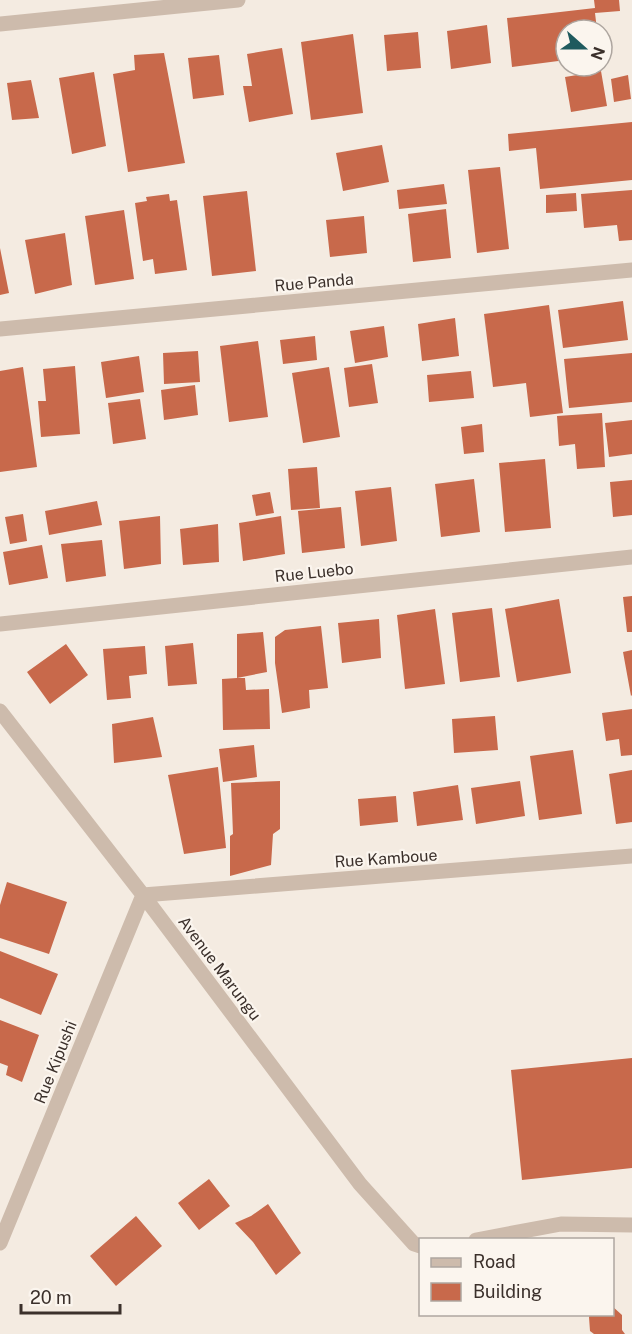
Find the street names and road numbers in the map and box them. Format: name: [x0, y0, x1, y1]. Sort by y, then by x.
street label: Rue Panda: [274, 270, 354, 295]
street label: Rue Luebo: [274, 559, 354, 586]
street label: Rue Kamboue: [334, 845, 438, 872]
street label: Avenue Marungu: [174, 912, 265, 1024]
street label: Rue Kipushi: [30, 1018, 81, 1106]

